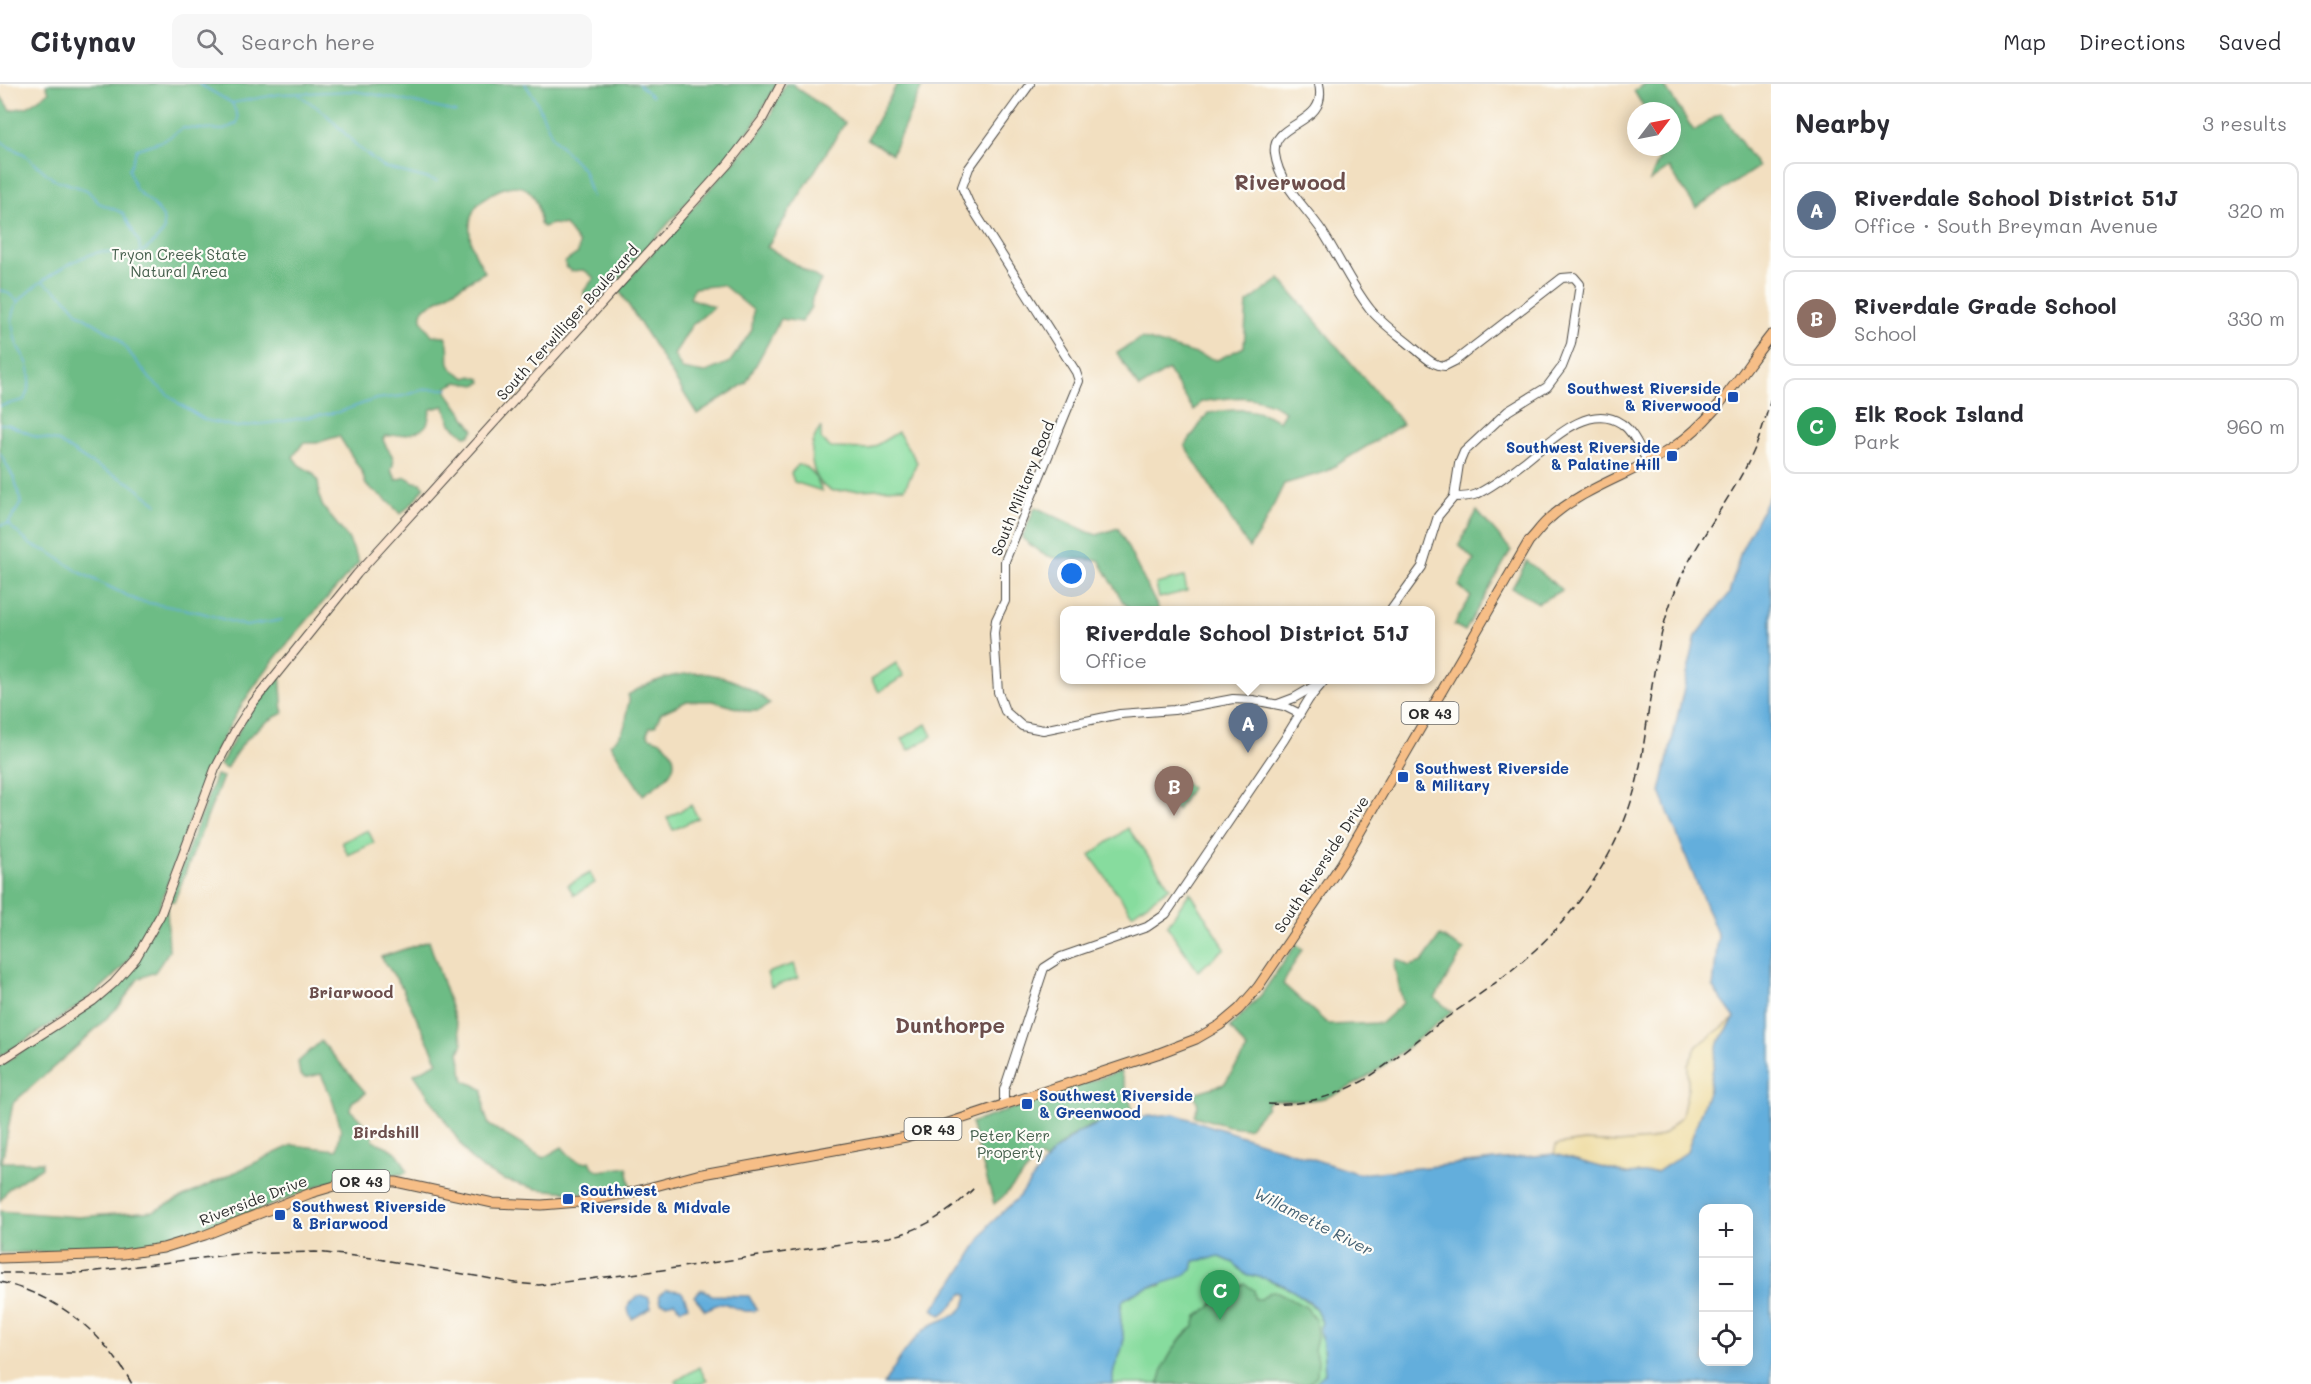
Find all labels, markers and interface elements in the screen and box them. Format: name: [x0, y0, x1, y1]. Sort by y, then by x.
search box: [172, 14, 592, 68]
text: Citynav: [30, 23, 136, 59]
icon: search: [193, 25, 226, 58]
text: Search here: [241, 27, 375, 56]
text: Map: [2003, 28, 2046, 55]
text: Directions: [2079, 28, 2186, 55]
text: Saved: [2219, 28, 2281, 55]
north arrow: [1627, 102, 1681, 156]
text: Nearby: [1795, 106, 1890, 140]
text: 3 results: [2202, 110, 2287, 136]
district label: Riverwood: [1234, 168, 1346, 195]
text: Riverdale School District 51J: [1854, 183, 2179, 212]
text: A: [1810, 197, 1823, 223]
text: 320 m: [2227, 197, 2285, 223]
text: Office · South Breyman Avenue: [1854, 212, 2158, 238]
street label: South Terwilliger Boulevard: [492, 240, 642, 404]
park label: Tryon Creek State Natural Area: [111, 244, 247, 281]
text: Riverdale Grade School: [1854, 291, 2117, 320]
text: B: [1810, 305, 1823, 331]
text: 330 m: [2227, 305, 2285, 331]
text: School: [1854, 320, 1917, 346]
place label: Southwest Riverside & Riverwood: [1567, 378, 1721, 415]
marker: Southwest Riverside & Riverwood: [1726, 390, 1740, 404]
text: Elk Rock Island: [1854, 399, 2024, 428]
text: C: [1809, 413, 1824, 439]
text: 960 m: [2226, 413, 2285, 439]
street label: South Military Road: [986, 418, 1058, 558]
text: Park: [1854, 428, 1899, 454]
place label: Southwest Riverside & Palatine Hill: [1506, 437, 1660, 474]
marker: Southwest Riverside & Palatine Hill: [1665, 449, 1679, 463]
your location: [1057, 559, 1086, 588]
popup: [1060, 606, 1435, 684]
text: Riverdale School District 51J: [1085, 618, 1410, 647]
text: Office: [1085, 647, 1147, 673]
road number: OR 43: [1402, 702, 1458, 724]
pin: A: [1228, 704, 1268, 753]
place label: Southwest Riverside & Military: [1415, 758, 1569, 795]
pin: B: [1154, 766, 1194, 816]
marker: Southwest Riverside & Military: [1396, 770, 1410, 784]
street label: South Riverside Drive: [1269, 792, 1373, 936]
district label: Briarwood: [309, 981, 393, 1002]
district label: Dunthorpe: [895, 1011, 1005, 1038]
place label: Southwest Riverside & Greenwood: [1039, 1085, 1193, 1122]
marker: Southwest Riverside & Greenwood: [1020, 1097, 1034, 1111]
road number: OR 43: [904, 1118, 962, 1140]
district label: Birdshill: [353, 1121, 419, 1142]
park label: Peter Kerr Property: [970, 1125, 1050, 1162]
street label: Riverside Drive: [196, 1170, 310, 1230]
road number: OR 43: [332, 1170, 389, 1192]
place label: Southwest Riverside & Midvale: [580, 1180, 731, 1217]
water label: Willamette River: [1251, 1182, 1377, 1260]
marker: Southwest Riverside & Midvale: [561, 1192, 575, 1206]
place label: Southwest Riverside & Briarwood: [292, 1196, 446, 1233]
map controls: [1699, 1204, 1753, 1366]
button: +: [1699, 1204, 1753, 1258]
marker: Southwest Riverside & Briarwood: [273, 1208, 287, 1222]
button: −: [1699, 1258, 1753, 1312]
pin: C: [1200, 1270, 1240, 1320]
button: locate: [1699, 1312, 1753, 1366]

